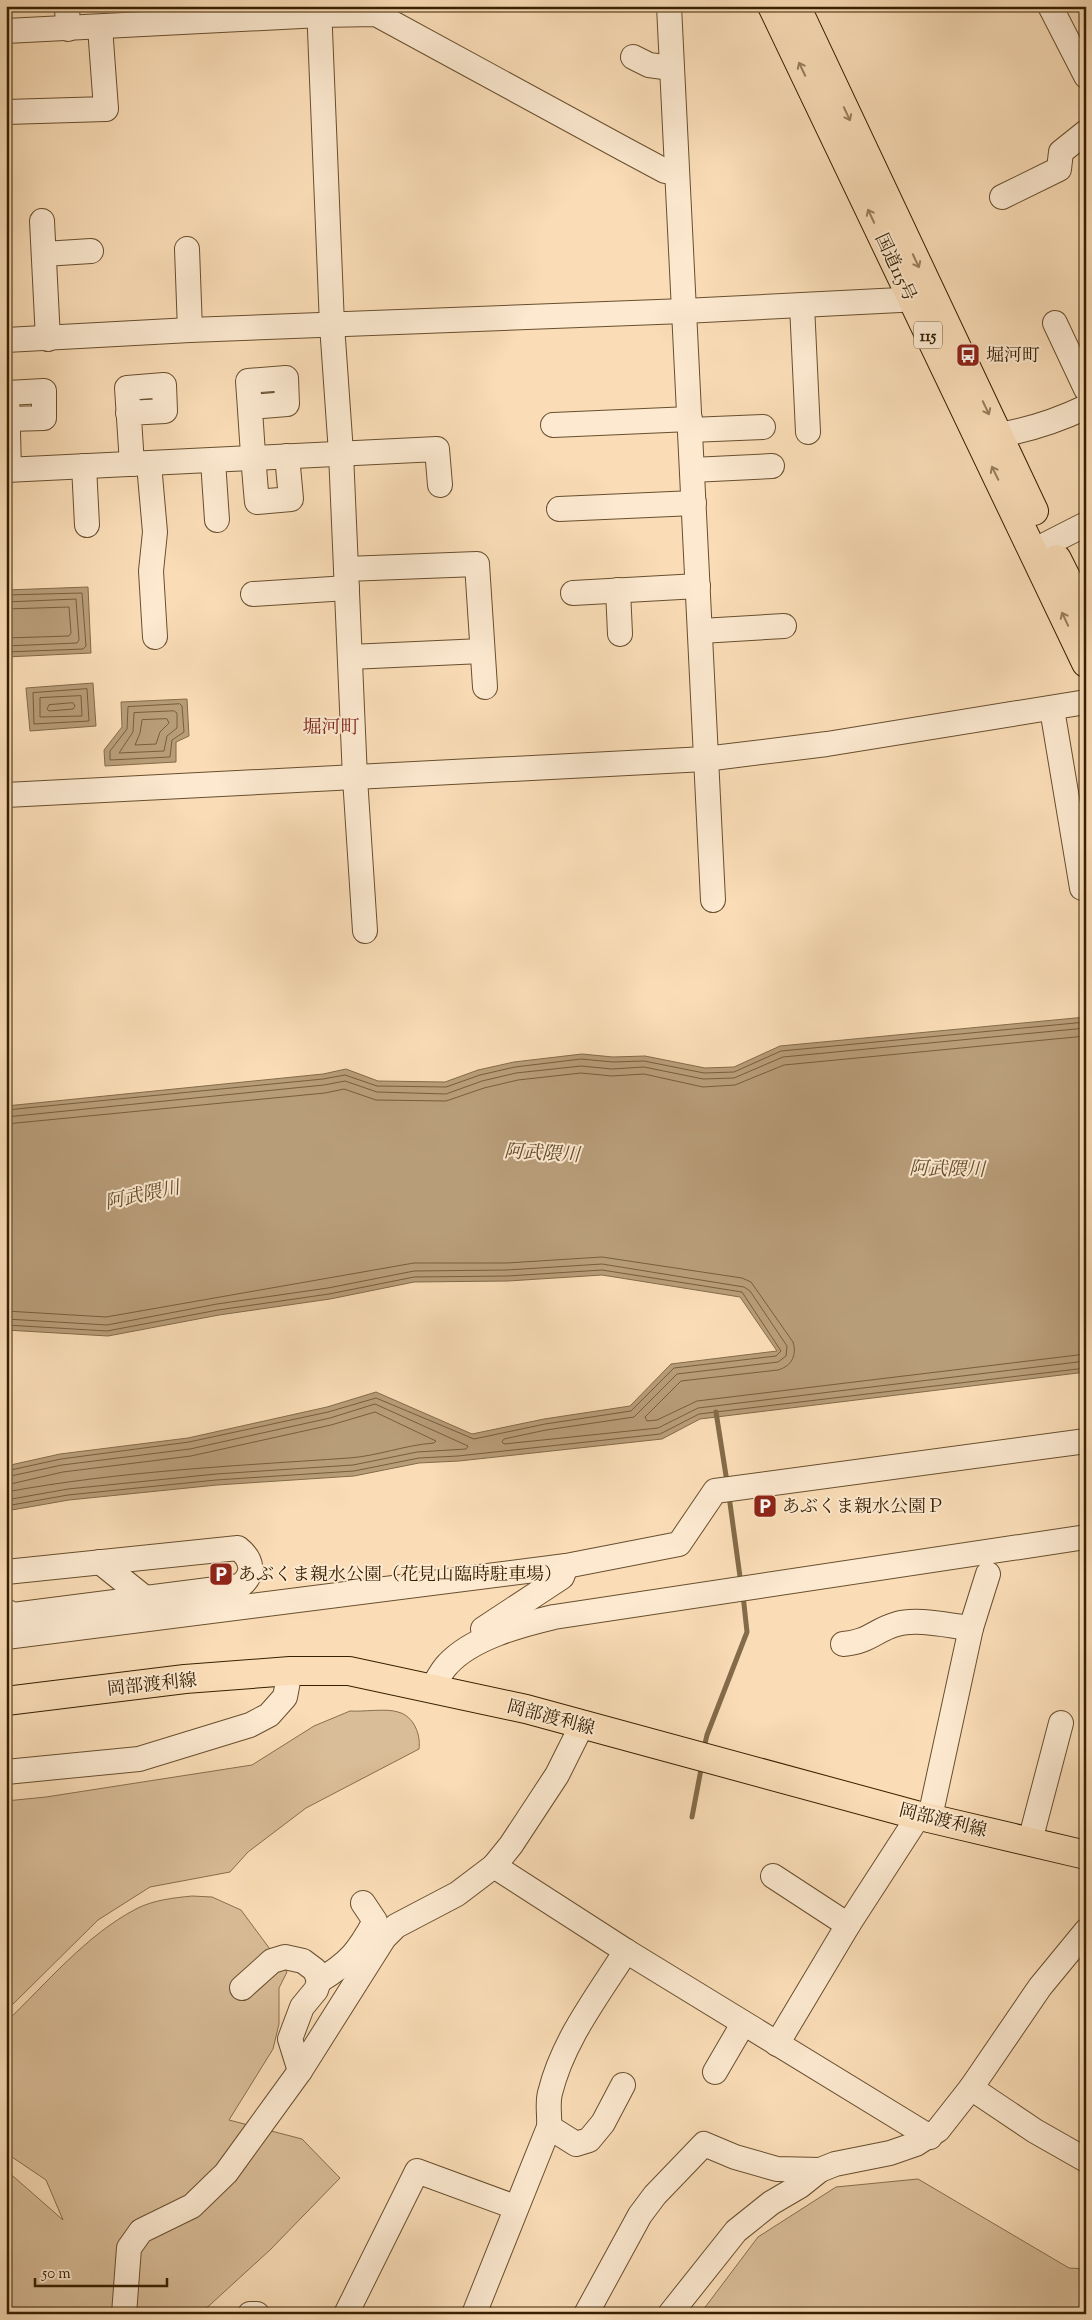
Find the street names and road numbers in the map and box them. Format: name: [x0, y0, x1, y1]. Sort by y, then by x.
street label: 国道115号: [867, 230, 921, 306]
road number: 115: [914, 322, 942, 348]
street label: 岡部渡利線: [106, 1668, 198, 1704]
street label: 岡部渡利線: [504, 1695, 597, 1743]
street label: 岡部渡利線: [896, 1798, 989, 1845]

